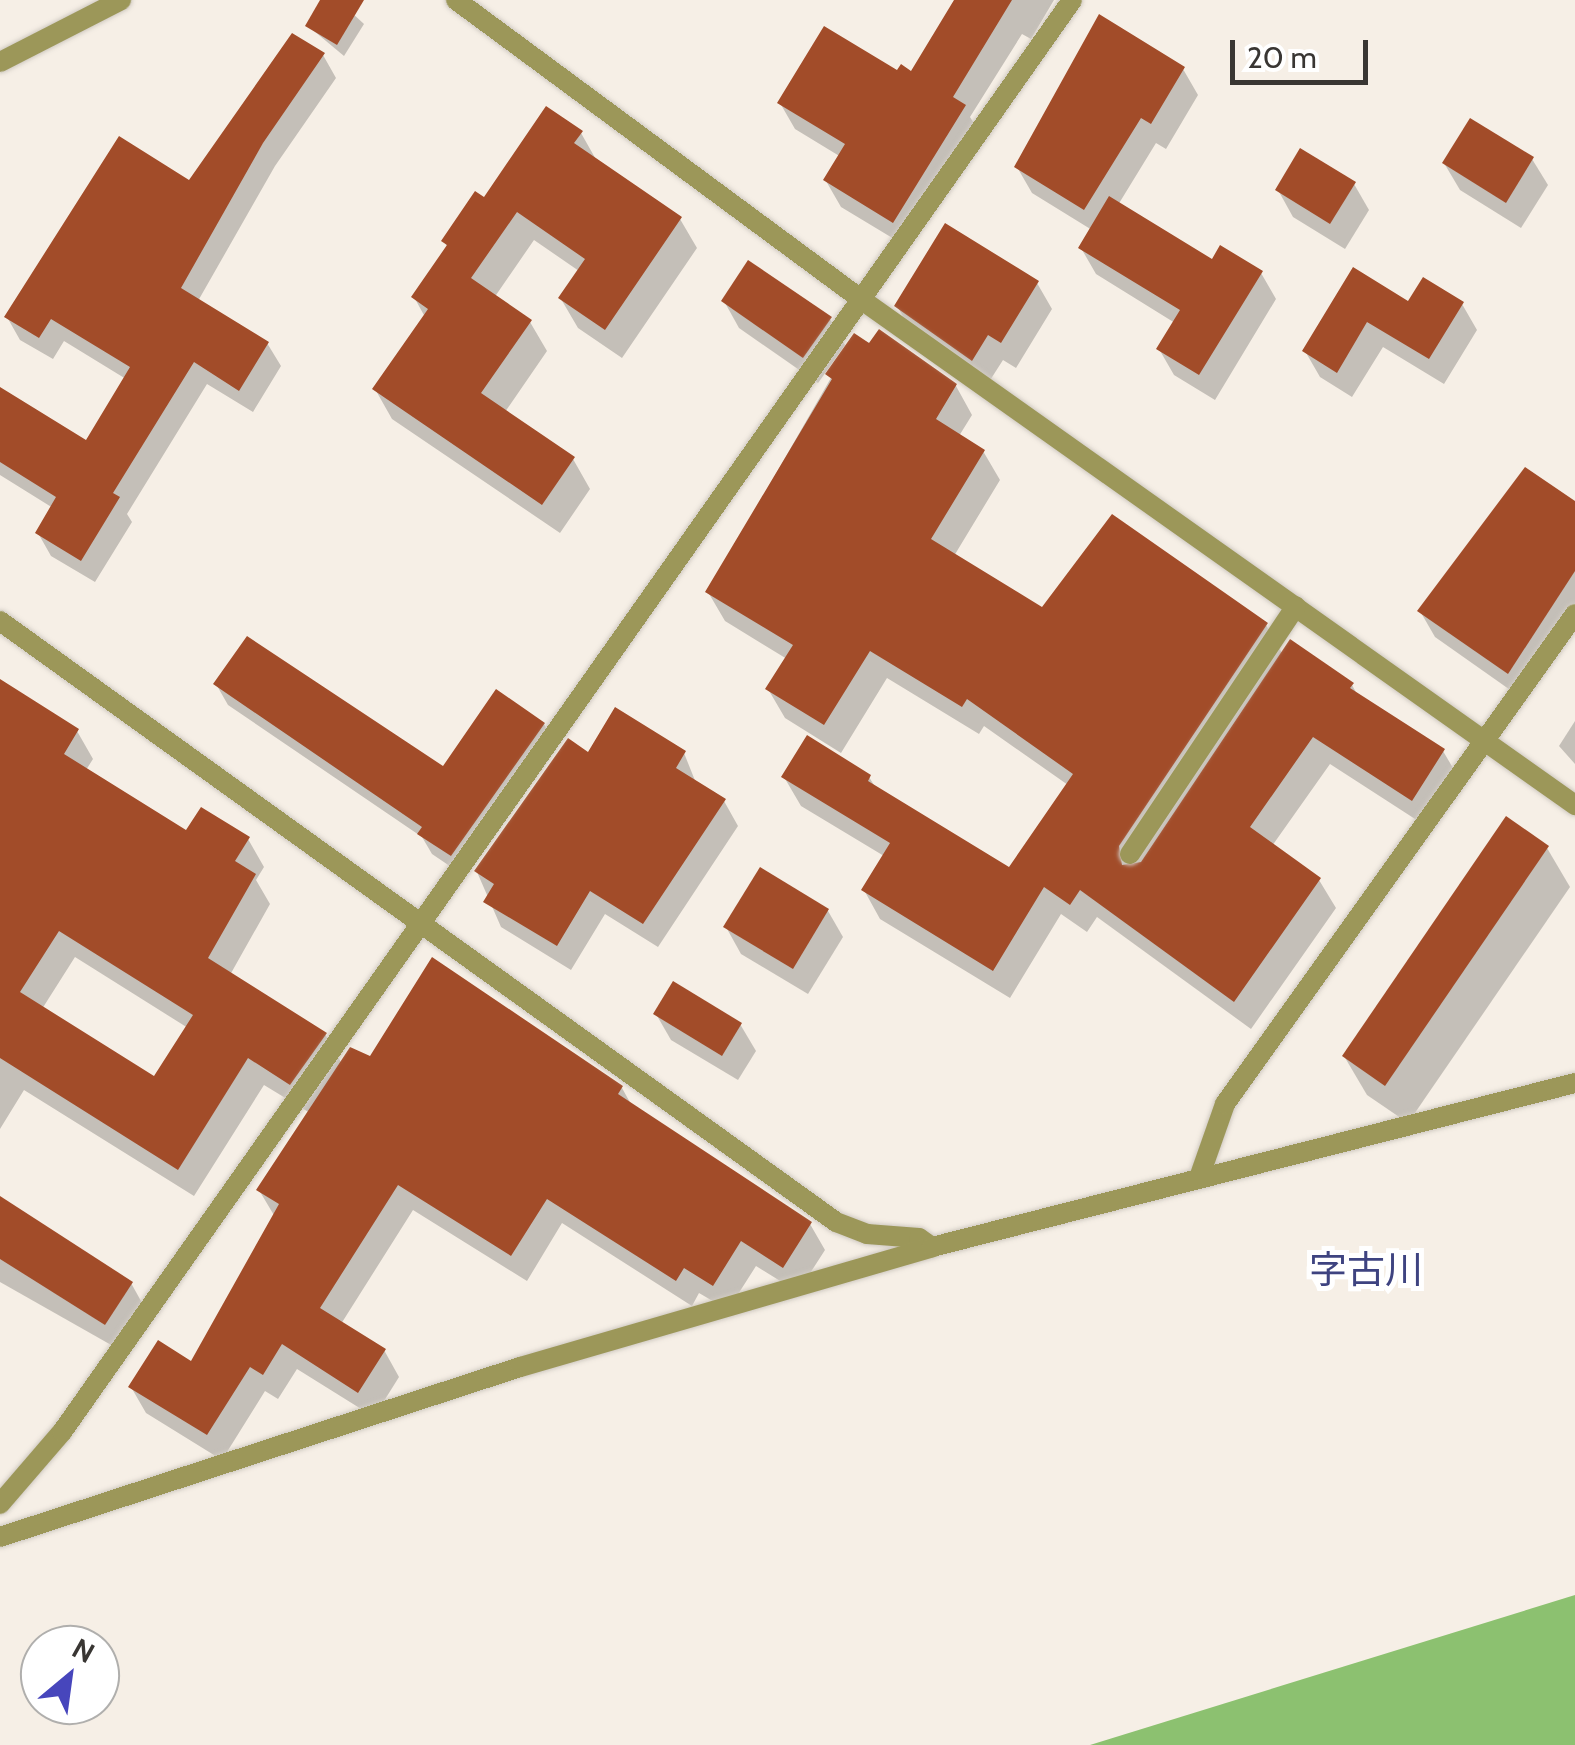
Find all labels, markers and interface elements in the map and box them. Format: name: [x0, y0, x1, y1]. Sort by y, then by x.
scale bar: [1235, 20, 1372, 82]
text: 20 m: [1247, 39, 1317, 76]
district label: 字古川: [1309, 1247, 1423, 1293]
north arrow: [20, 1625, 120, 1725]
text: N: [67, 1631, 100, 1670]

